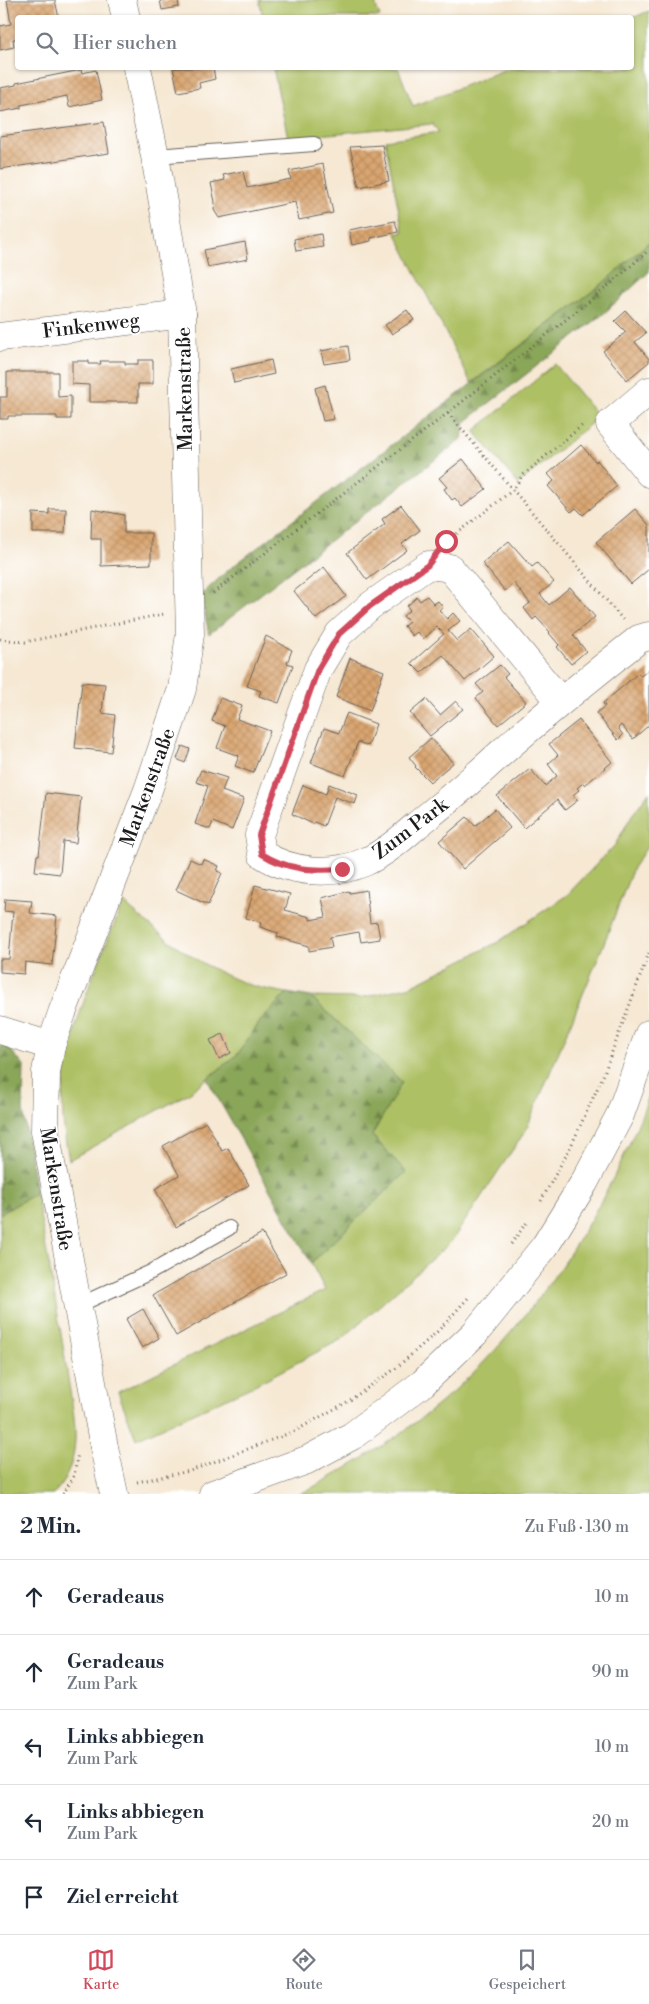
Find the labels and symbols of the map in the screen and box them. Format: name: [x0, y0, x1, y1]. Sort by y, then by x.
street label: Finkenweg: [41, 308, 142, 345]
street label: Markenstraße: [172, 327, 199, 451]
route start: [435, 530, 458, 553]
street label: Markenstraße: [115, 725, 181, 850]
street label: Zum Park: [368, 792, 455, 866]
route end: [331, 858, 354, 881]
street label: Markenstraße: [33, 1126, 78, 1253]

